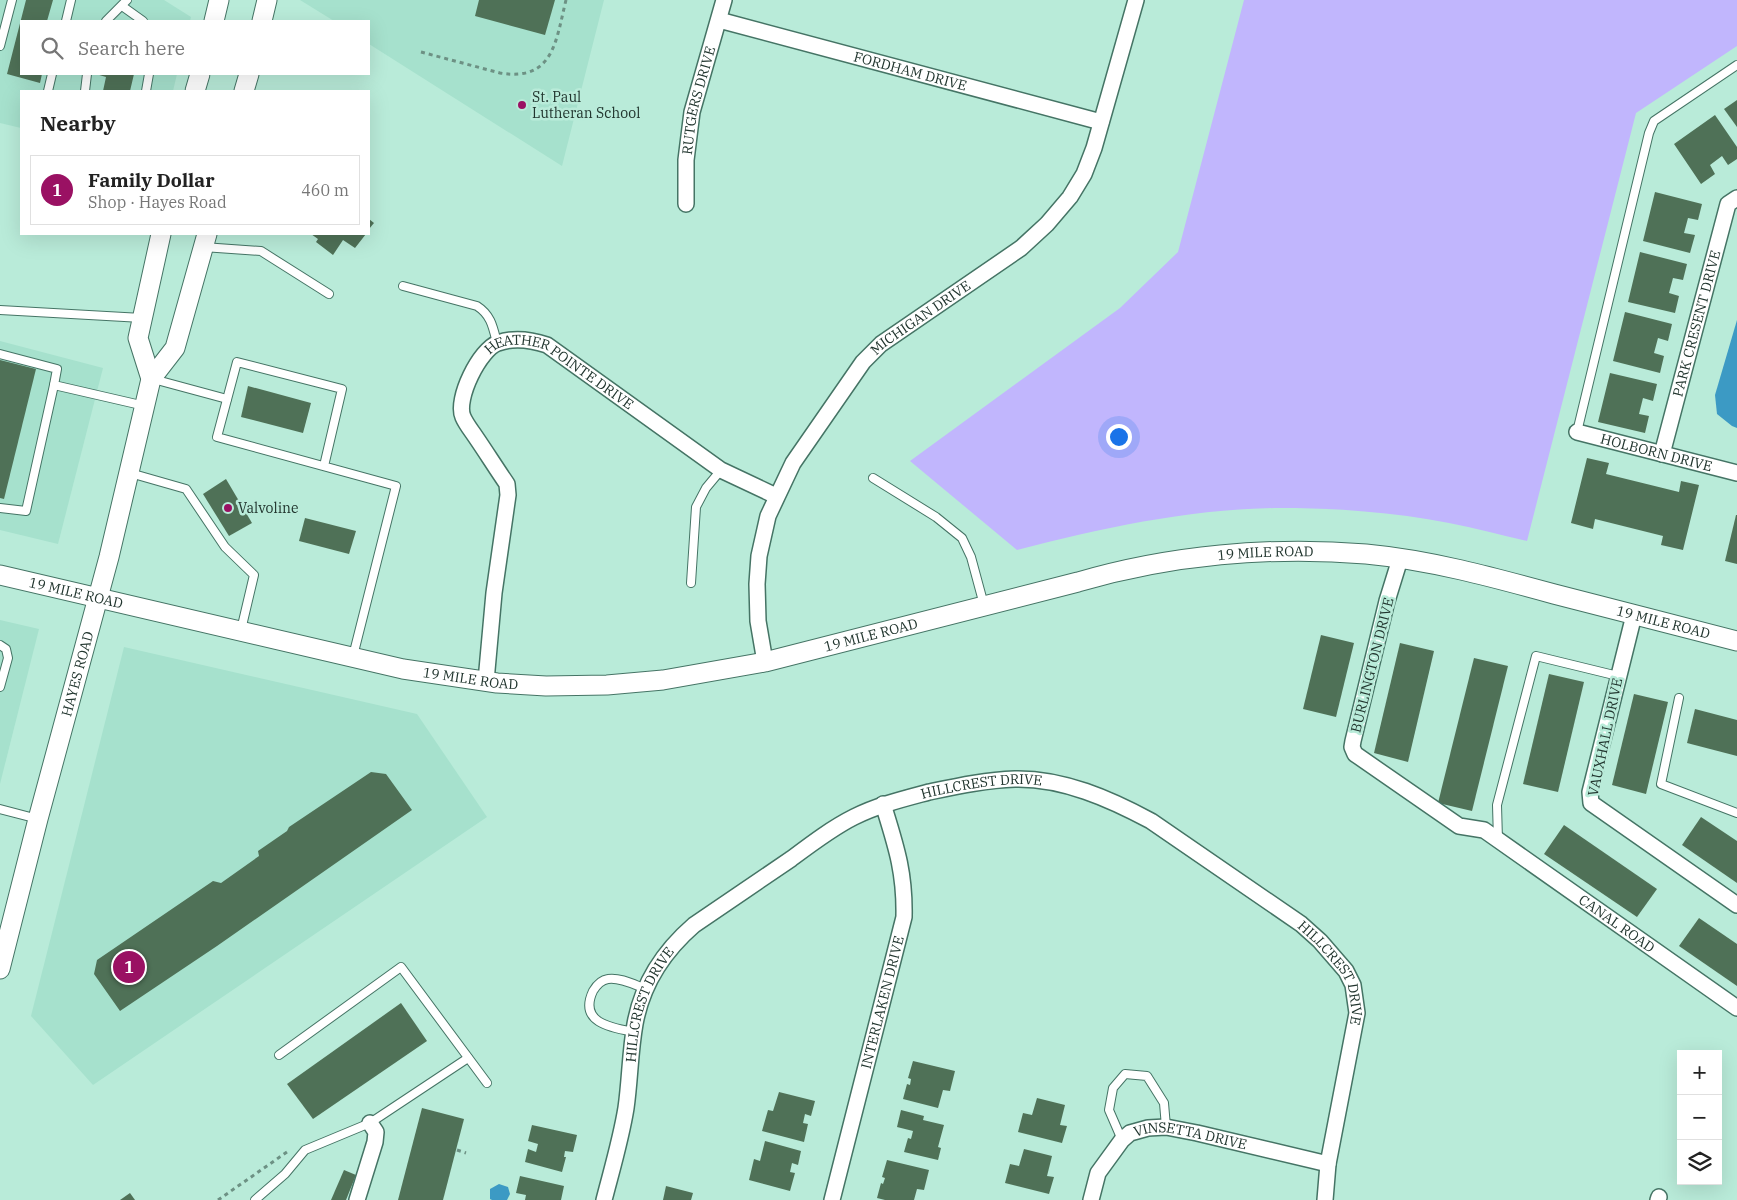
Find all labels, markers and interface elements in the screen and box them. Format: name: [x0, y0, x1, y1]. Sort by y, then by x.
search box: [20, 20, 370, 75]
icon: search: [38, 34, 66, 62]
text: Search here: [78, 36, 185, 60]
street label: RUTGERS DRIVE: [678, 44, 719, 156]
street label: FORDHAM DRIVE: [852, 47, 969, 95]
place label: St. Paul Lutheran School: [532, 88, 640, 122]
marker: St. Paul Lutheran School: [516, 99, 528, 111]
text: Nearby: [40, 109, 116, 137]
text: Family Dollar: [88, 168, 215, 192]
text: 1: [52, 180, 62, 200]
text: 460 m: [301, 180, 349, 200]
text: Shop · Hayes Road: [88, 192, 227, 212]
street label: PARK CRESENT DRIVE: [1669, 248, 1724, 399]
street label: MICHIGAN DRIVE: [866, 276, 974, 359]
street label: HEATHER POINTE DRIVE: [480, 331, 637, 413]
your location: [1106, 424, 1132, 450]
street label: HOLBORN DRIVE: [1599, 429, 1714, 475]
place label: Valvoline: [238, 499, 299, 517]
marker: Valvoline: [222, 502, 234, 514]
street label: 19 MILE ROAD: [1217, 542, 1314, 564]
street label: 19 MILE ROAD: [27, 573, 125, 612]
street label: BURLINGTON DRIVE: [1347, 596, 1397, 734]
street label: 19 MILE ROAD: [1614, 601, 1712, 643]
street label: 19 MILE ROAD: [822, 614, 920, 656]
street label: HAYES ROAD: [57, 629, 97, 719]
street label: 19 MILE ROAD: [422, 663, 519, 693]
street label: VAUXHALL DRIVE: [1584, 676, 1626, 798]
street label: HILLCREST DRIVE: [919, 770, 1043, 803]
street label: CANAL ROAD: [1575, 891, 1658, 956]
street label: HILLCREST DRIVE: [1294, 916, 1366, 1027]
street label: INTERLAKEN DRIVE: [857, 934, 908, 1071]
street label: HILLCREST DRIVE: [621, 943, 678, 1063]
pin: 1: [113, 948, 145, 986]
map controls: [1677, 1050, 1722, 1185]
button: +: [1677, 1050, 1722, 1095]
button: −: [1677, 1095, 1722, 1140]
street label: VINSETTA DRIVE: [1131, 1118, 1249, 1154]
button: layers: [1677, 1140, 1722, 1185]

